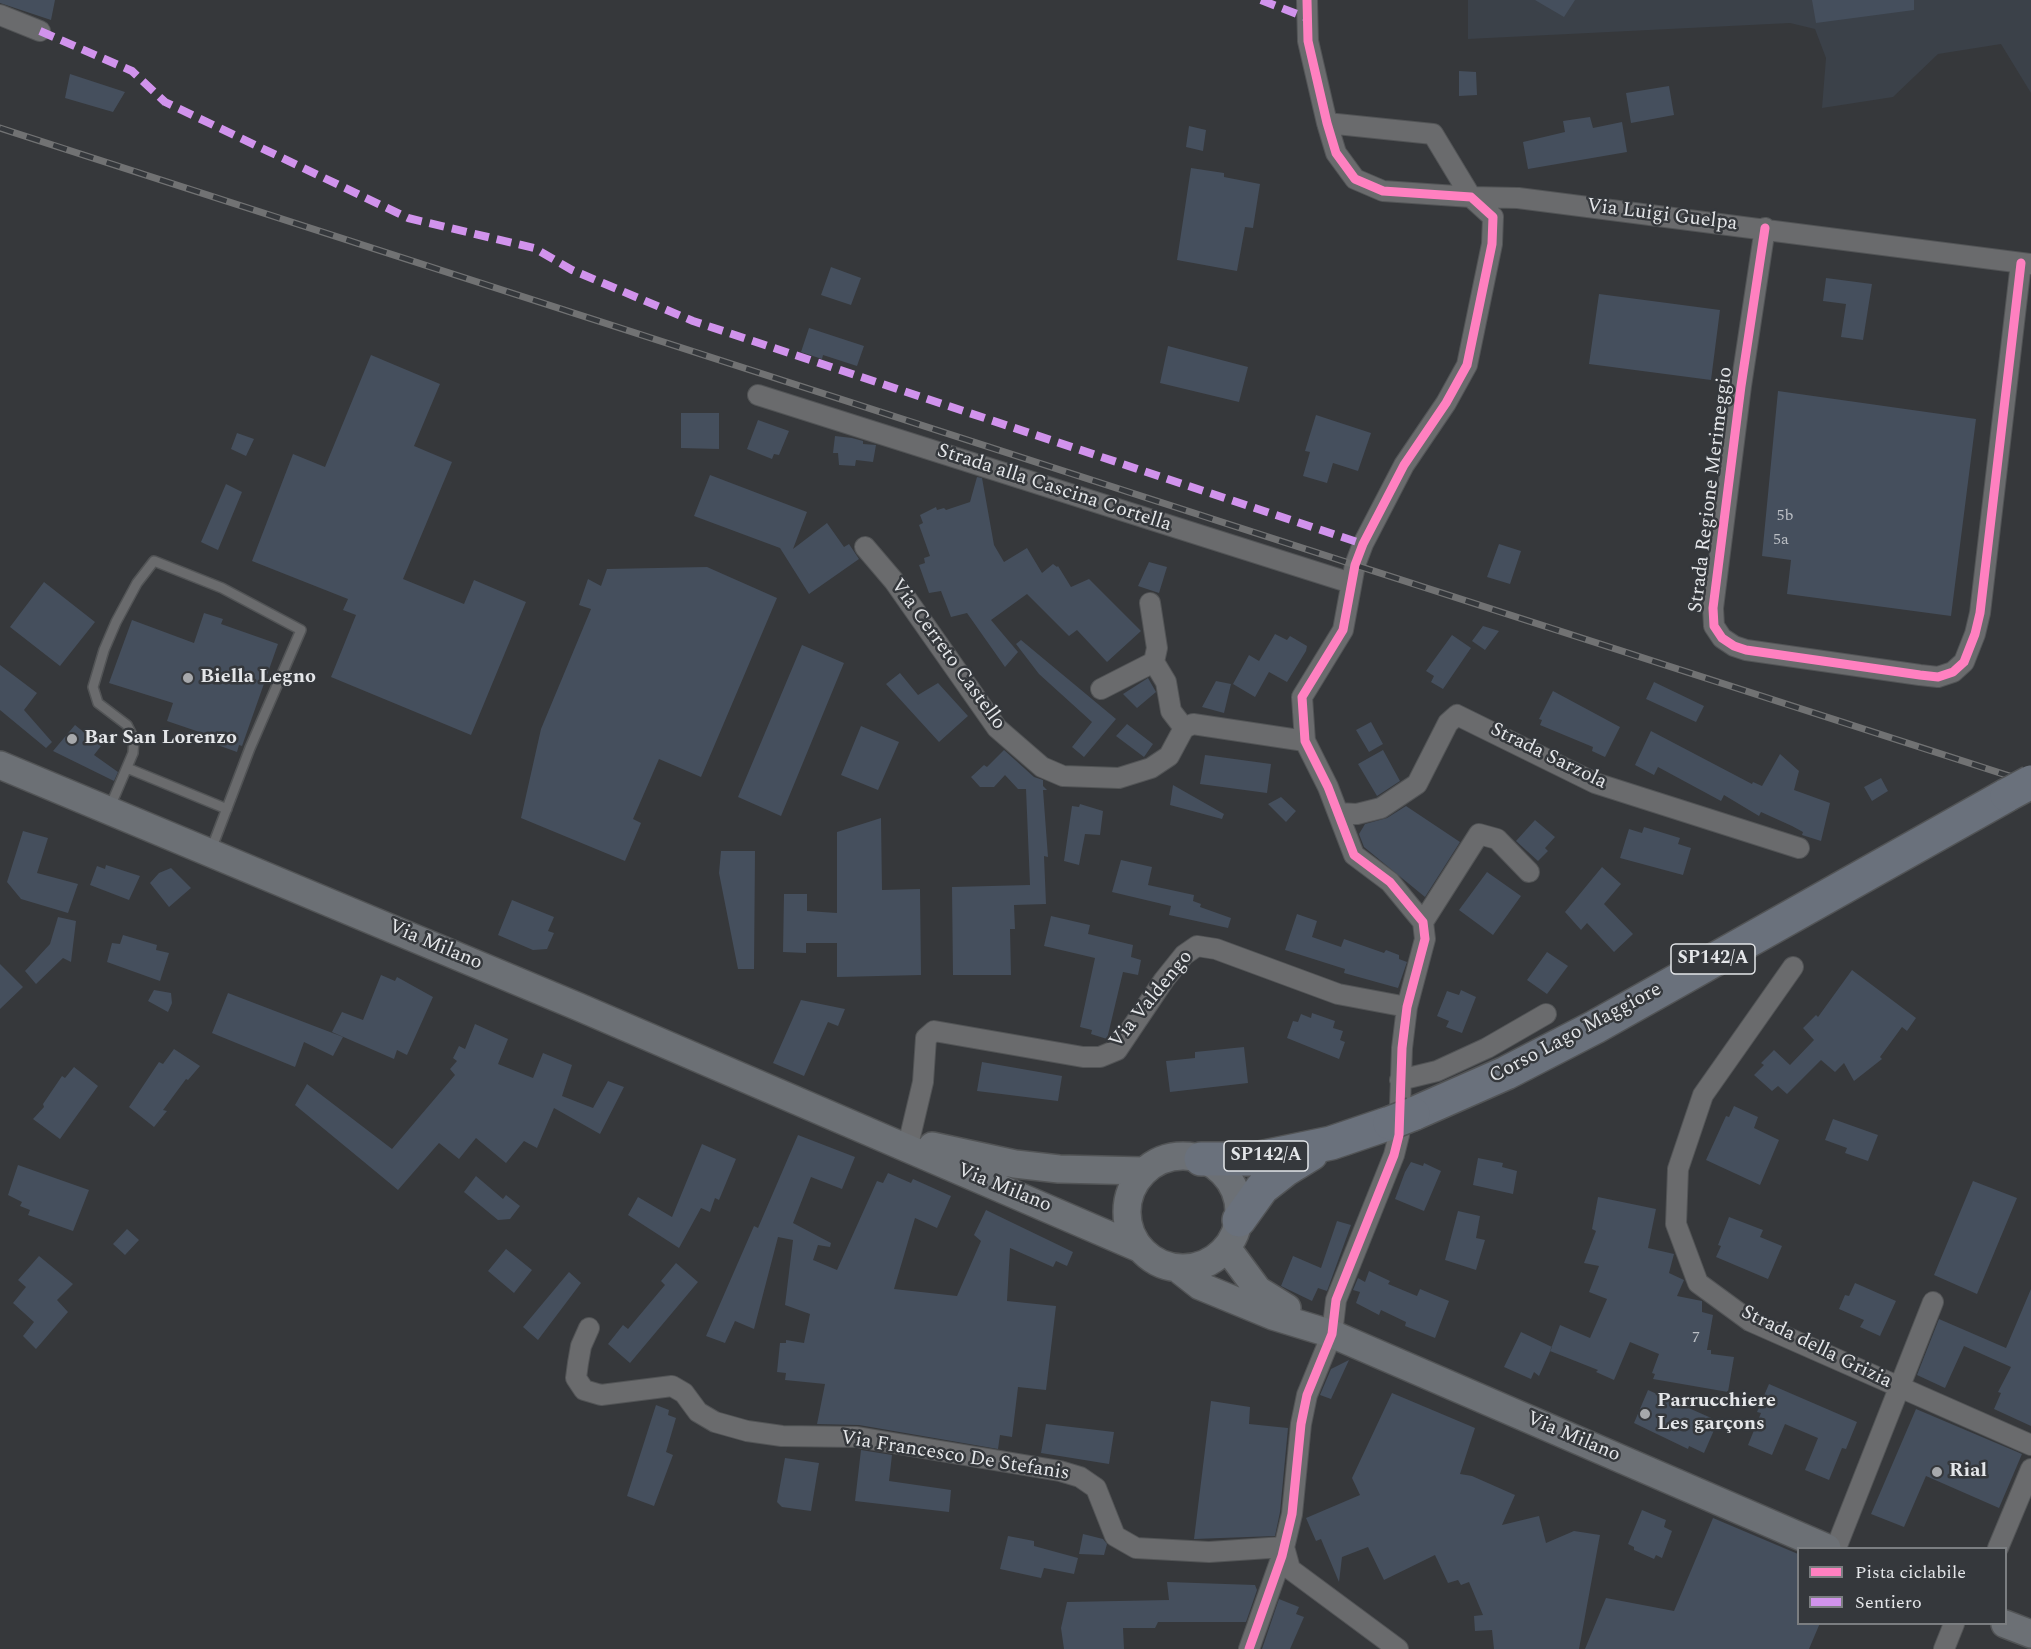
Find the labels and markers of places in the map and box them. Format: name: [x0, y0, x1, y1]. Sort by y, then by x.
place label: Biella Legno: [200, 666, 316, 690]
marker: Biella Legno: [181, 671, 195, 685]
place label: Bar San Lorenzo: [84, 727, 237, 751]
marker: Bar San Lorenzo: [65, 732, 79, 746]
place label: Parrucchiere Les garçons: [1657, 1390, 1776, 1437]
marker: Parrucchiere Les garçons: [1638, 1407, 1652, 1421]
place label: Rial: [1949, 1460, 1987, 1484]
marker: Rial: [1930, 1465, 1944, 1479]

